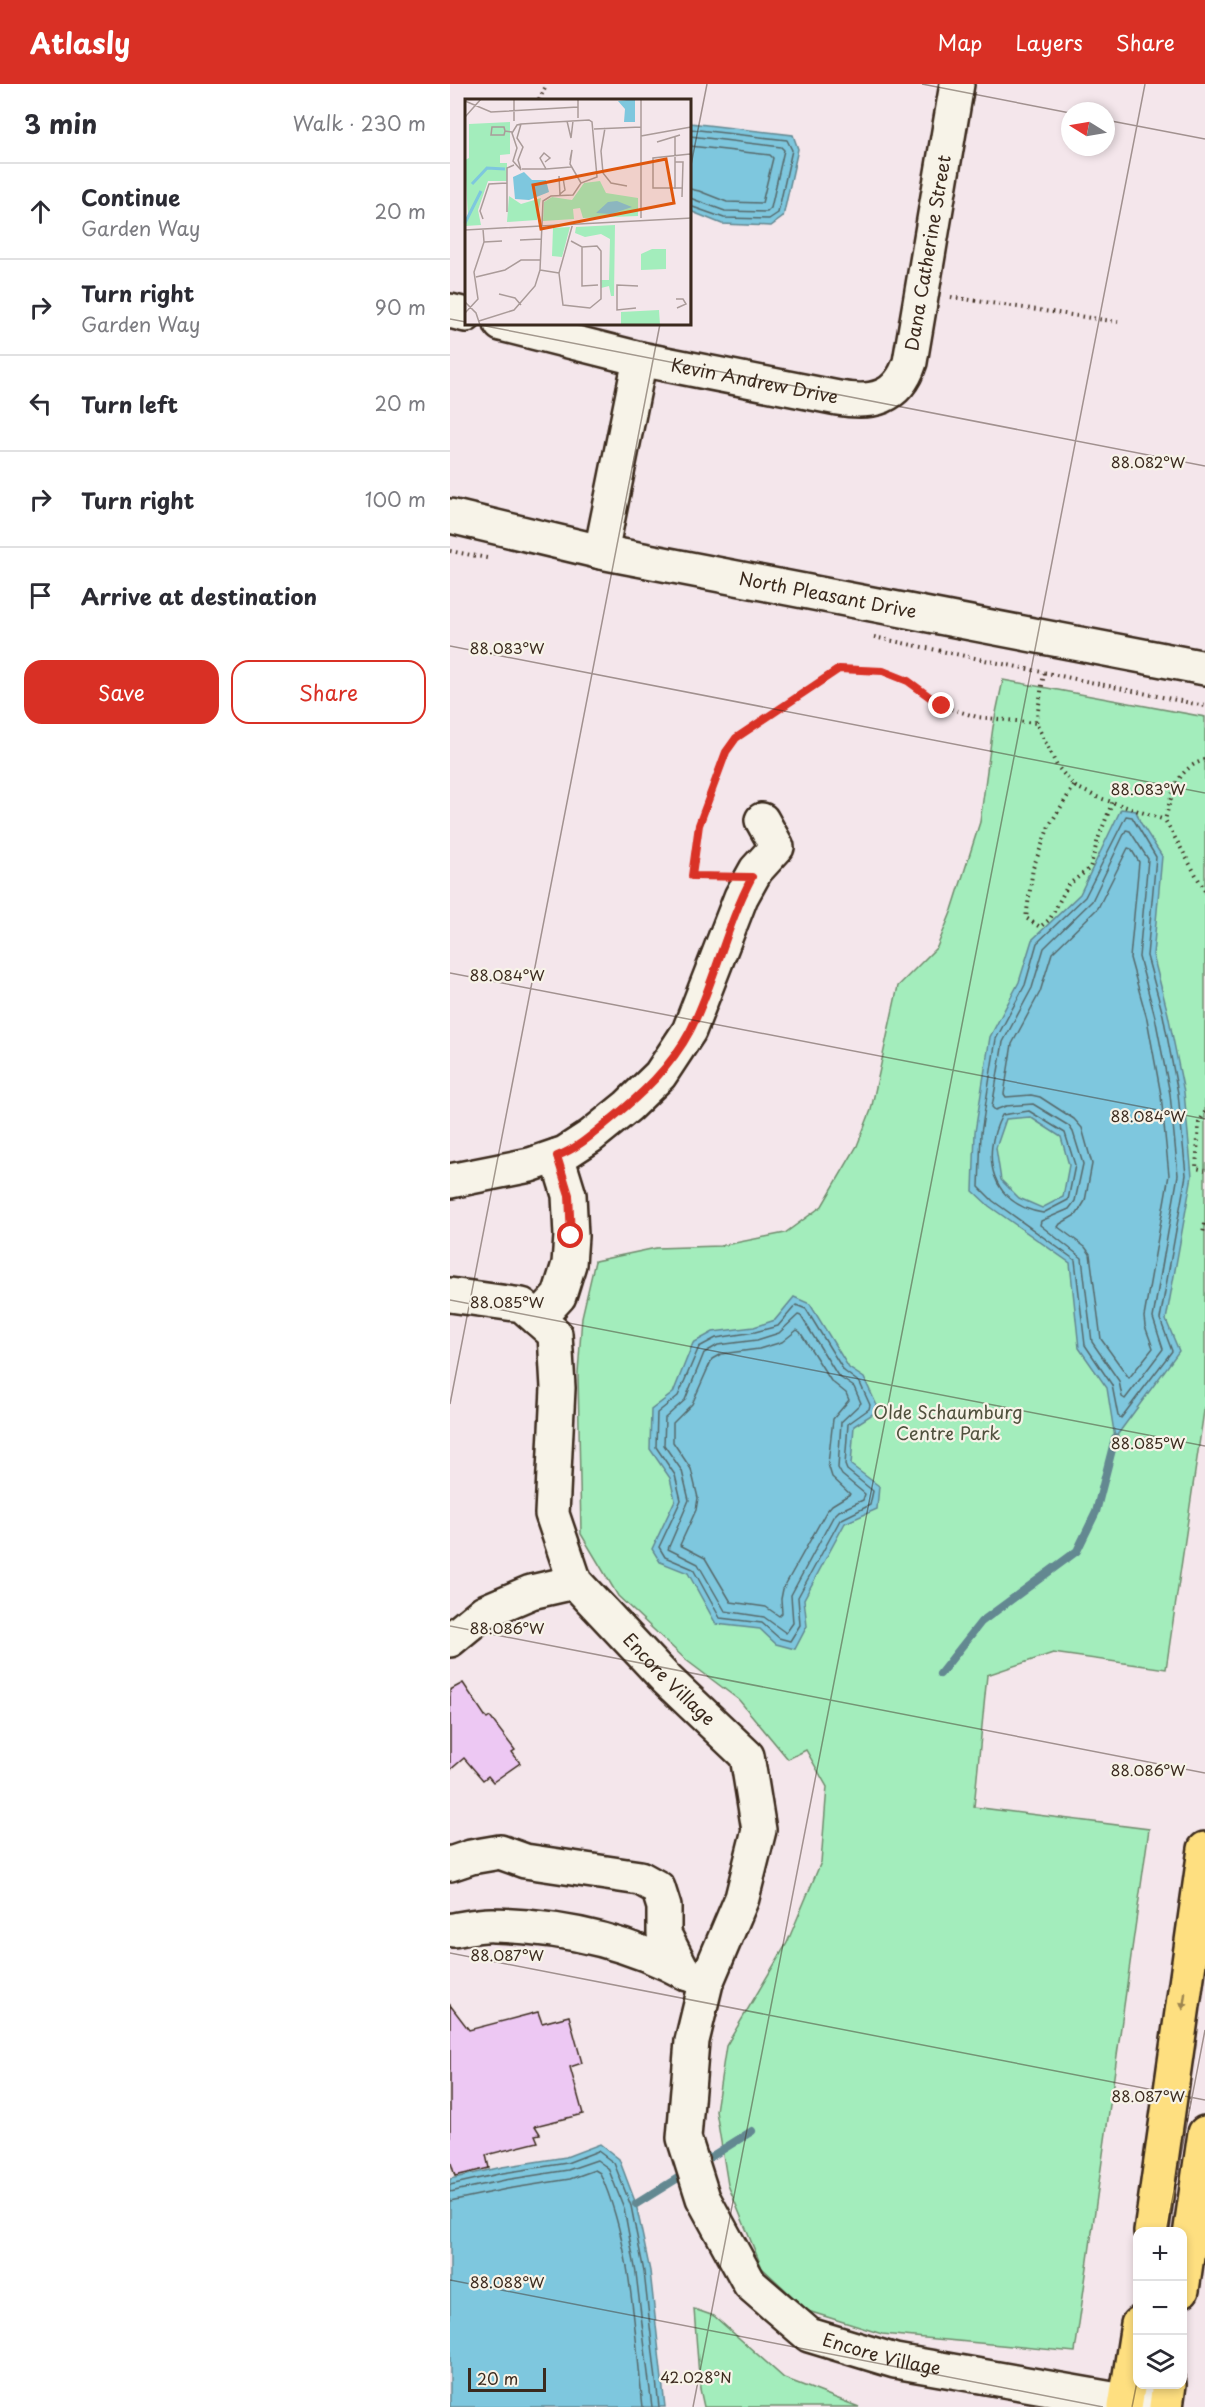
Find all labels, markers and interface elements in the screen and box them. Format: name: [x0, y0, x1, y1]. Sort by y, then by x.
text: Atlasly: [30, 21, 130, 64]
text: Map: [938, 26, 982, 58]
text: Layers: [1015, 26, 1083, 58]
text: Share: [1116, 26, 1175, 58]
inset map: [465, 99, 692, 326]
north arrow: [1061, 102, 1115, 156]
text: 3 min: [24, 104, 97, 143]
text: Walk · 230 m: [293, 108, 426, 138]
street label: Dana Catherine Street: [897, 153, 957, 353]
text: Continue: [81, 180, 180, 213]
icon: ahead: [24, 195, 57, 228]
text: 20 m: [374, 196, 426, 226]
text: Garden Way: [81, 213, 200, 243]
text: Turn right: [81, 276, 194, 309]
icon: right: [24, 291, 57, 324]
text: 90 m: [375, 292, 426, 322]
text: Garden Way: [81, 309, 200, 339]
street label: Kevin Andrew Drive: [669, 350, 841, 410]
icon: left: [24, 387, 57, 420]
text: Turn left: [81, 387, 178, 420]
text: 20 m: [374, 388, 426, 418]
text: 88.082°W: [1111, 450, 1186, 473]
icon: right: [24, 483, 57, 516]
text: Turn right: [81, 483, 194, 516]
text: 100 m: [365, 484, 426, 514]
street label: North Pleasant Drive: [737, 564, 919, 624]
icon: arrive: [24, 579, 57, 612]
text: Arrive at destination: [81, 579, 317, 612]
text: 88.083°W: [470, 636, 545, 659]
button: Save: [24, 660, 219, 724]
button: Share: [231, 660, 426, 724]
route end: [928, 692, 954, 718]
text: 88.083°W: [1111, 777, 1186, 800]
text: 88.084°W: [469, 963, 545, 986]
text: 88.084°W: [1110, 1104, 1186, 1127]
route start: [557, 1222, 583, 1248]
text: 88.085°W: [470, 1290, 545, 1313]
park label: Olde Schaumburg Centre Park: [873, 1398, 1023, 1446]
text: 88.085°W: [1111, 1431, 1186, 1454]
text: 88.086°W: [469, 1616, 545, 1639]
street label: Encore Village: [617, 1626, 722, 1731]
text: 88.086°W: [1110, 1758, 1186, 1781]
text: 88.087°W: [470, 1943, 544, 1966]
one-way arrow: [1179, 1991, 1188, 2010]
text: 88.087°W: [1111, 2084, 1185, 2107]
map controls: [1133, 2227, 1187, 2389]
button: +: [1133, 2227, 1187, 2281]
text: 88.088°W: [470, 2270, 545, 2293]
button: −: [1133, 2281, 1187, 2335]
street label: Encore Village: [819, 2325, 943, 2381]
button: layers: [1133, 2335, 1187, 2389]
scale bar: [468, 2365, 546, 2392]
text: 42.028°N: [660, 2365, 732, 2388]
text: 20 m: [477, 2366, 518, 2390]

